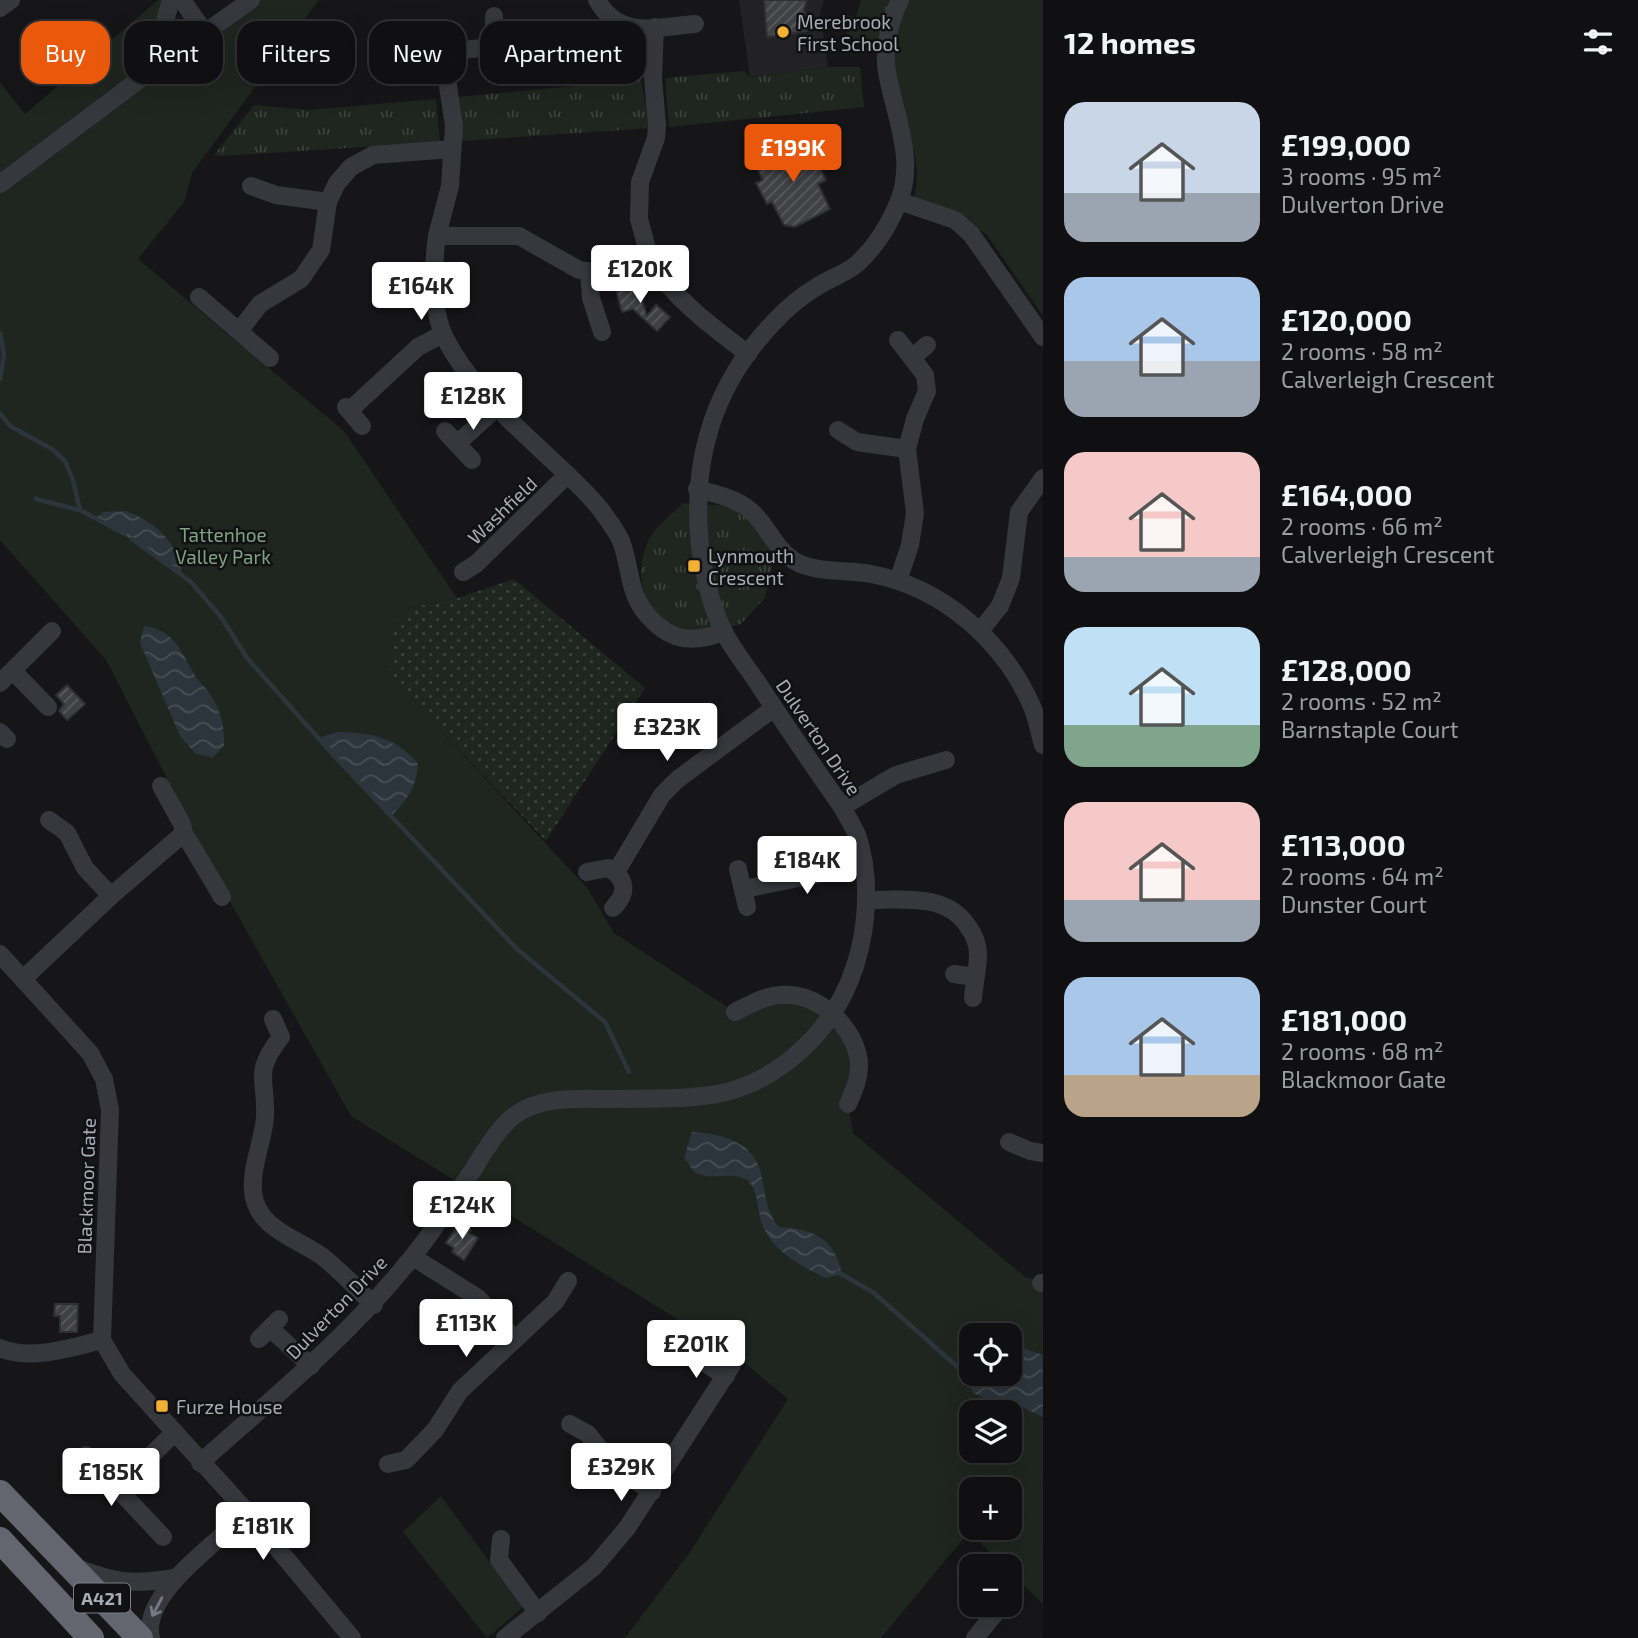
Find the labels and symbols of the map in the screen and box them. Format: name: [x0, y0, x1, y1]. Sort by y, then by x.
place label: Merebrook First School: [797, 10, 899, 55]
marker: Merebrook First School: [775, 24, 791, 40]
pin: £199K: [744, 124, 842, 184]
pin: £120K: [591, 246, 689, 305]
pin: £164K: [372, 262, 470, 322]
pin: £128K: [424, 372, 522, 432]
street label: Washfield: [463, 471, 541, 549]
park label: Tattenhoe Valley Park: [175, 523, 271, 568]
place label: Lynmouth Crescent: [708, 544, 794, 589]
marker: Lynmouth Crescent: [686, 558, 702, 574]
street label: Dulverton Drive: [772, 675, 866, 799]
pin: £323K: [618, 704, 716, 763]
pin: £184K: [758, 836, 856, 896]
street label: Blackmoor Gate: [72, 1117, 100, 1255]
pin: £124K: [413, 1182, 511, 1241]
street label: Dulverton Drive: [281, 1251, 391, 1363]
pin: £113K: [417, 1300, 515, 1359]
pin: £201K: [647, 1320, 745, 1380]
place label: Furze House: [176, 1395, 283, 1418]
marker: Furze House: [154, 1398, 170, 1414]
pin: £329K: [572, 1444, 670, 1503]
pin: £185K: [62, 1448, 160, 1508]
pin: £181K: [214, 1502, 312, 1562]
road number: A421: [74, 1583, 130, 1612]
one-way arrow: [150, 1596, 164, 1616]

